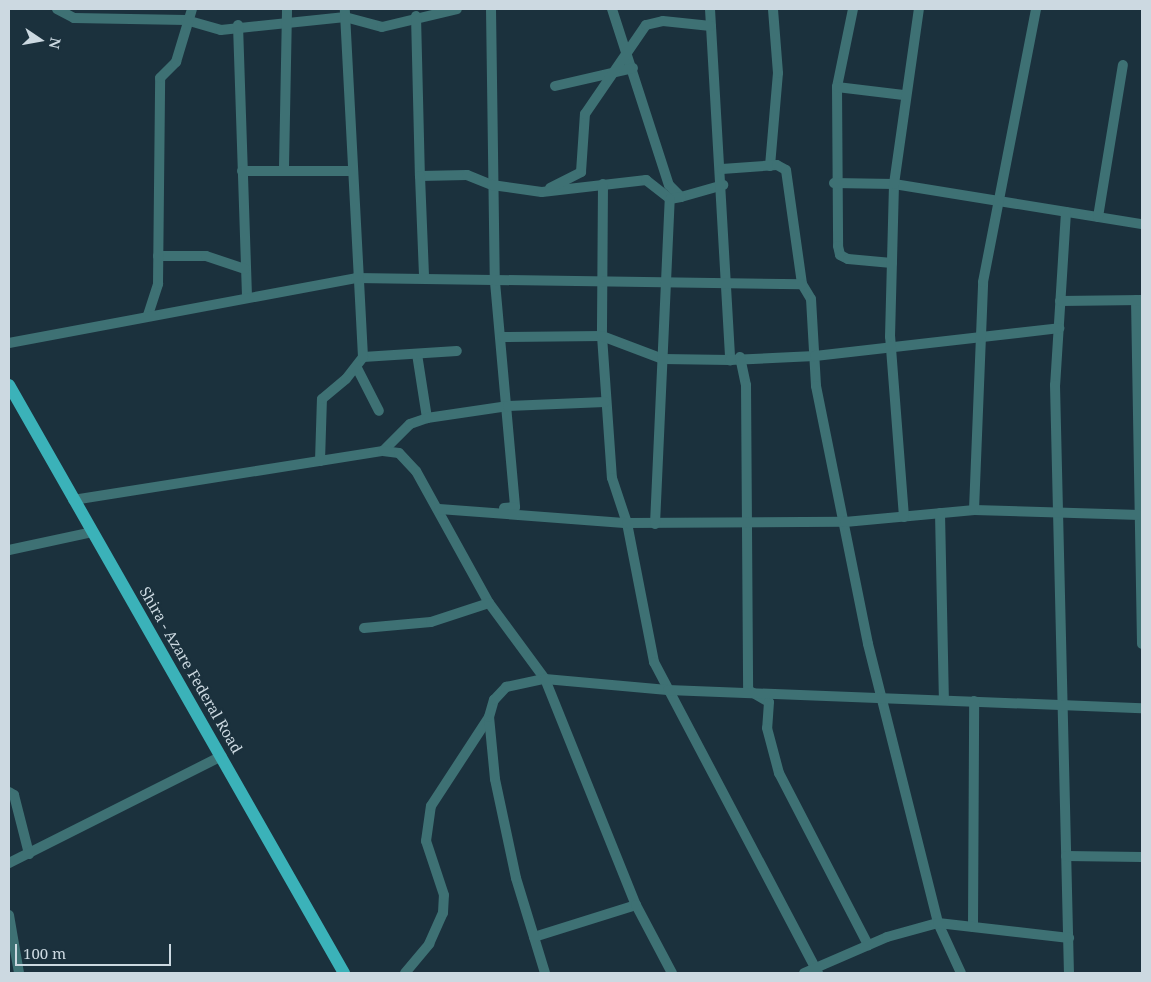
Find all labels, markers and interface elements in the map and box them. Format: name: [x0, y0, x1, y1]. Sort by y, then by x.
north arrow: [15, 15, 65, 65]
text: N: [45, 36, 66, 51]
street label: Shira - Azare Federal Road: [136, 584, 246, 756]
scale bar: [18, 934, 174, 966]
text: 100 m: [23, 943, 66, 963]

